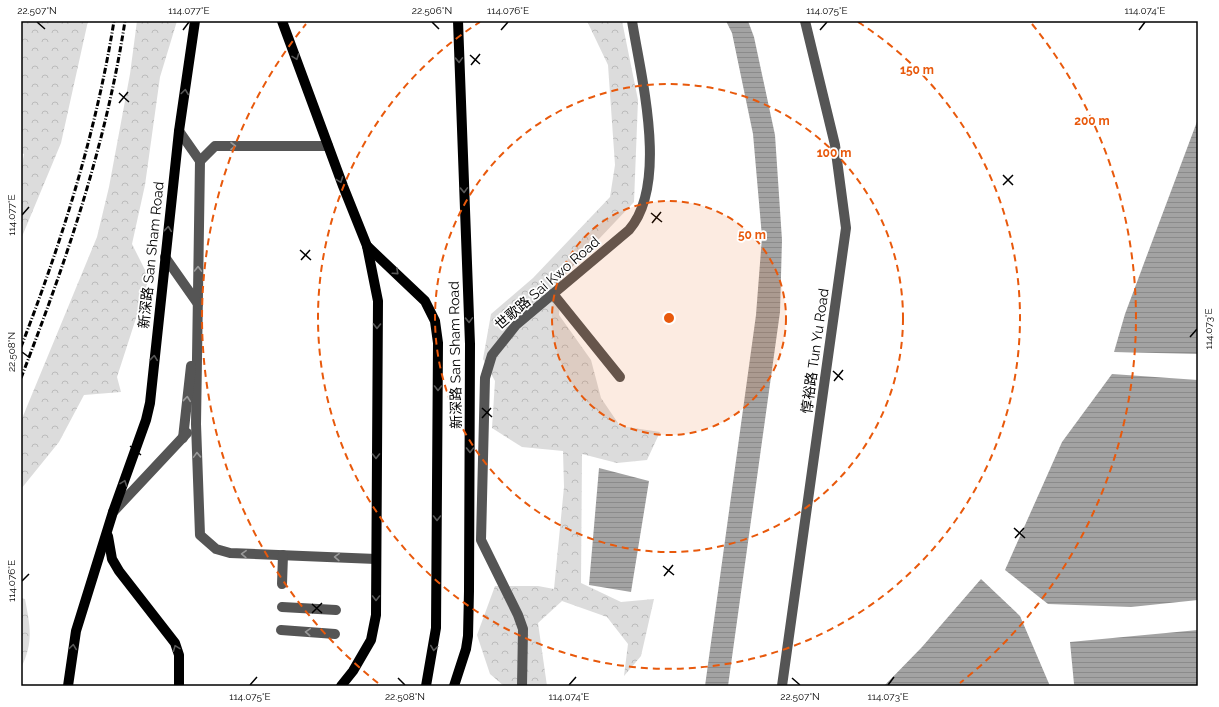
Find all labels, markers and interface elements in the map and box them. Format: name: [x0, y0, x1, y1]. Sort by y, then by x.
text: 22.507°N: [17, 5, 57, 16]
text: 114.077°E: [168, 5, 210, 16]
text: 22.506°N: [412, 5, 452, 16]
text: 114.076°E: [487, 5, 529, 16]
text: 114.075°E: [806, 5, 848, 16]
text: 114.074°E: [1125, 5, 1165, 16]
one-way arrow: [292, 54, 300, 61]
one-way arrow: [455, 57, 464, 63]
text: 150 m: [900, 63, 934, 77]
one-way arrow: [180, 89, 189, 95]
text: 200 m: [1074, 114, 1110, 128]
one-way arrow: [230, 142, 236, 150]
text: 100 m: [817, 146, 851, 160]
one-way arrow: [336, 176, 344, 183]
street label: 新深路 San Sham Road: [135, 181, 167, 329]
one-way arrow: [460, 187, 469, 193]
text: 114.077°E: [6, 194, 17, 236]
one-way arrow: [164, 226, 173, 232]
text: 50 m: [738, 228, 766, 242]
street label: 世歌路 Sai Kwo Road: [491, 233, 603, 333]
one-way arrow: [194, 266, 202, 272]
one-way arrow: [391, 268, 399, 275]
street label: 新深路 San Sham Road: [446, 281, 464, 429]
street label: 惇裕路 Tun Yu Road: [798, 287, 832, 415]
text: 114.073°E: [1203, 308, 1214, 350]
centre of rings: [662, 311, 676, 325]
one-way arrow: [465, 317, 474, 323]
one-way arrow: [373, 323, 381, 329]
text: 22.508°N: [6, 332, 17, 372]
one-way arrow: [150, 355, 159, 361]
one-way arrow: [434, 385, 442, 391]
one-way arrow: [183, 396, 192, 402]
one-way arrow: [466, 447, 474, 453]
one-way arrow: [193, 452, 201, 458]
one-way arrow: [372, 453, 380, 459]
one-way arrow: [119, 480, 127, 487]
one-way arrow: [433, 515, 441, 521]
one-way arrow: [241, 549, 247, 558]
one-way arrow: [334, 553, 340, 562]
text: 114.076°E: [6, 560, 17, 602]
one-way arrow: [372, 595, 380, 601]
one-way arrow: [305, 628, 311, 637]
one-way arrow: [68, 644, 77, 650]
one-way arrow: [172, 644, 180, 651]
one-way arrow: [430, 645, 439, 651]
text: 114.075°E: [229, 691, 271, 702]
text: 22.508°N: [385, 691, 425, 702]
text: 114.074°E: [549, 691, 589, 702]
text: 22.507°N: [780, 691, 820, 702]
text: 114.073°E: [867, 691, 909, 702]

